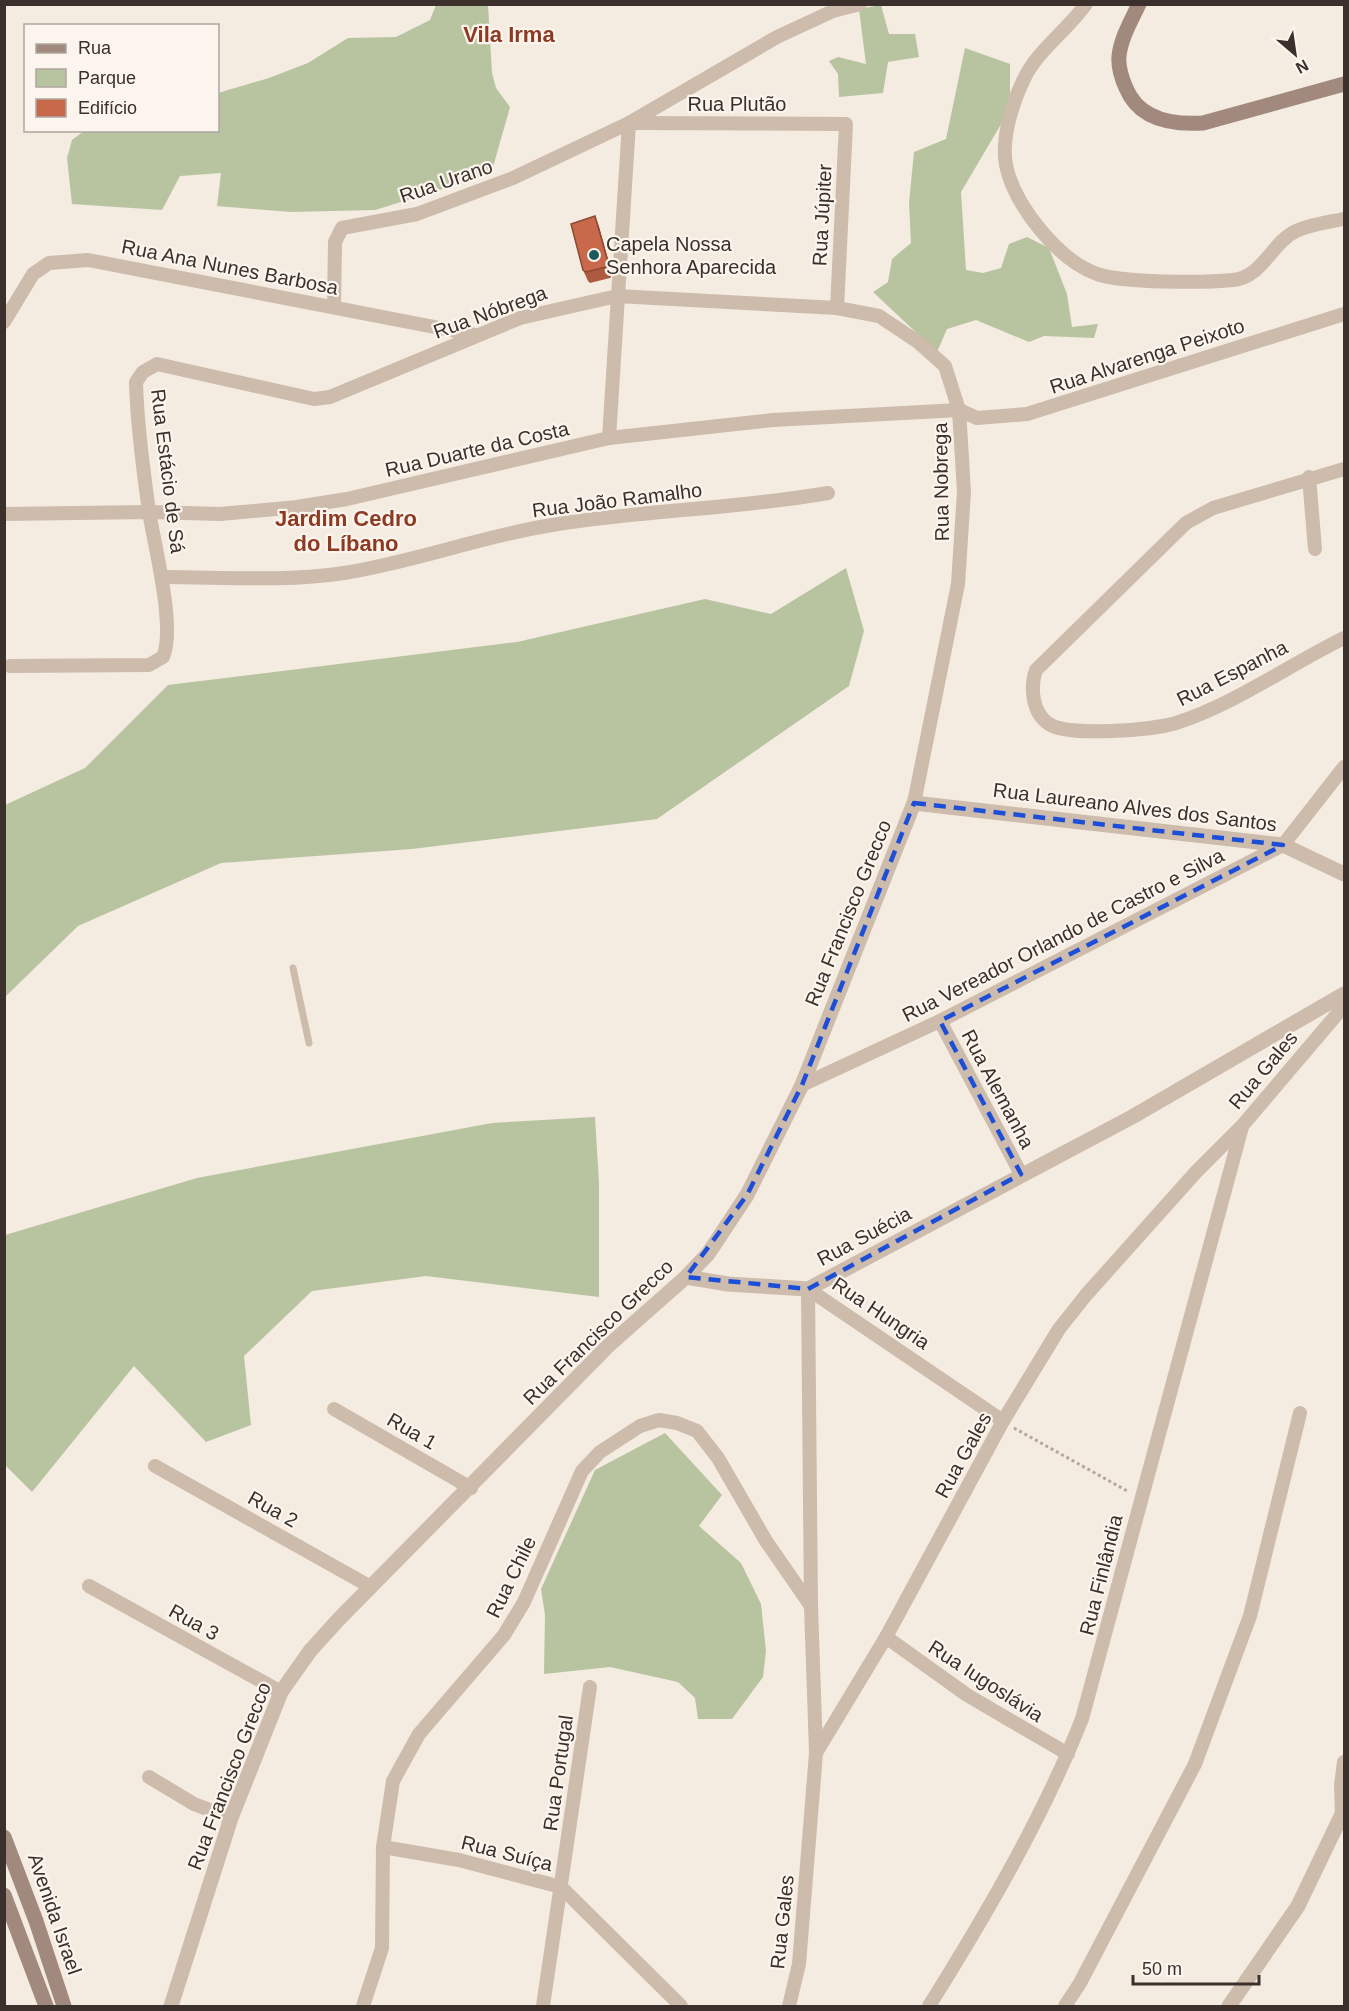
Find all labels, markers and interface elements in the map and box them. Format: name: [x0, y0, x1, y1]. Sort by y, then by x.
district label: Vila Irma: [463, 22, 555, 47]
legend: [24, 24, 219, 132]
north arrow: [1265, 24, 1325, 84]
text: Rua: [78, 38, 112, 58]
text: N: [1293, 56, 1311, 77]
text: Parque: [78, 68, 136, 88]
street label: Rua Plutão: [688, 93, 786, 115]
text: Edifício: [78, 98, 137, 118]
street label: Rua Urano: [397, 155, 495, 207]
street label: Rua Júpiter: [808, 163, 836, 267]
place label: Capela Nossa Senhora Aparecida: [606, 233, 777, 278]
street label: Rua Ana Nunes Barbosa: [120, 235, 341, 299]
marker: Capela Nossa Senhora Aparecida: [587, 248, 601, 262]
street label: Rua Nóbrega: [430, 281, 550, 343]
street label: Rua Alvarenga Peixoto: [1047, 314, 1247, 398]
street label: Rua Estácio de Sá: [147, 387, 189, 555]
street label: Rua Duarte da Costa: [383, 417, 572, 481]
street label: Rua Nobrega: [929, 421, 953, 542]
street label: Rua João Ramalho: [531, 479, 703, 521]
district label: Jardim Cedro do Líbano: [275, 506, 417, 556]
street label: Rua Espanha: [1173, 635, 1292, 710]
street label: Rua Laureano Alves dos Santos: [992, 779, 1278, 835]
street label: Rua Francisco Grecco: [801, 817, 895, 1009]
street label: Rua Vereador Orlando de Castro e Silva: [899, 844, 1228, 1026]
street label: Rua Alemanha: [957, 1026, 1039, 1153]
street label: Rua Gales: [1224, 1027, 1302, 1113]
street label: Rua Suécia: [813, 1202, 916, 1270]
street label: Rua Francisco Grecco: [519, 1255, 677, 1409]
street label: Rua Hungria: [828, 1272, 934, 1354]
street label: Rua 1: [383, 1408, 441, 1454]
street label: Rua Gales: [930, 1408, 996, 1502]
street label: Rua 2: [244, 1486, 302, 1532]
street label: Rua Finlândia: [1075, 1512, 1127, 1638]
street label: Rua Chile: [482, 1533, 540, 1621]
street label: Rua 3: [165, 1599, 223, 1645]
street label: Rua Iugoslávia: [925, 1636, 1048, 1727]
street label: Rua Francisco Grecco: [183, 1679, 275, 1873]
street label: Rua Portugal: [539, 1714, 577, 1832]
street label: Rua Suíça: [459, 1831, 556, 1875]
street label: Avenida Israel: [24, 1851, 86, 1977]
street label: Rua Gales: [766, 1874, 798, 1970]
scale bar: [1133, 1948, 1259, 1986]
text: 50 m: [1142, 1959, 1182, 1979]

